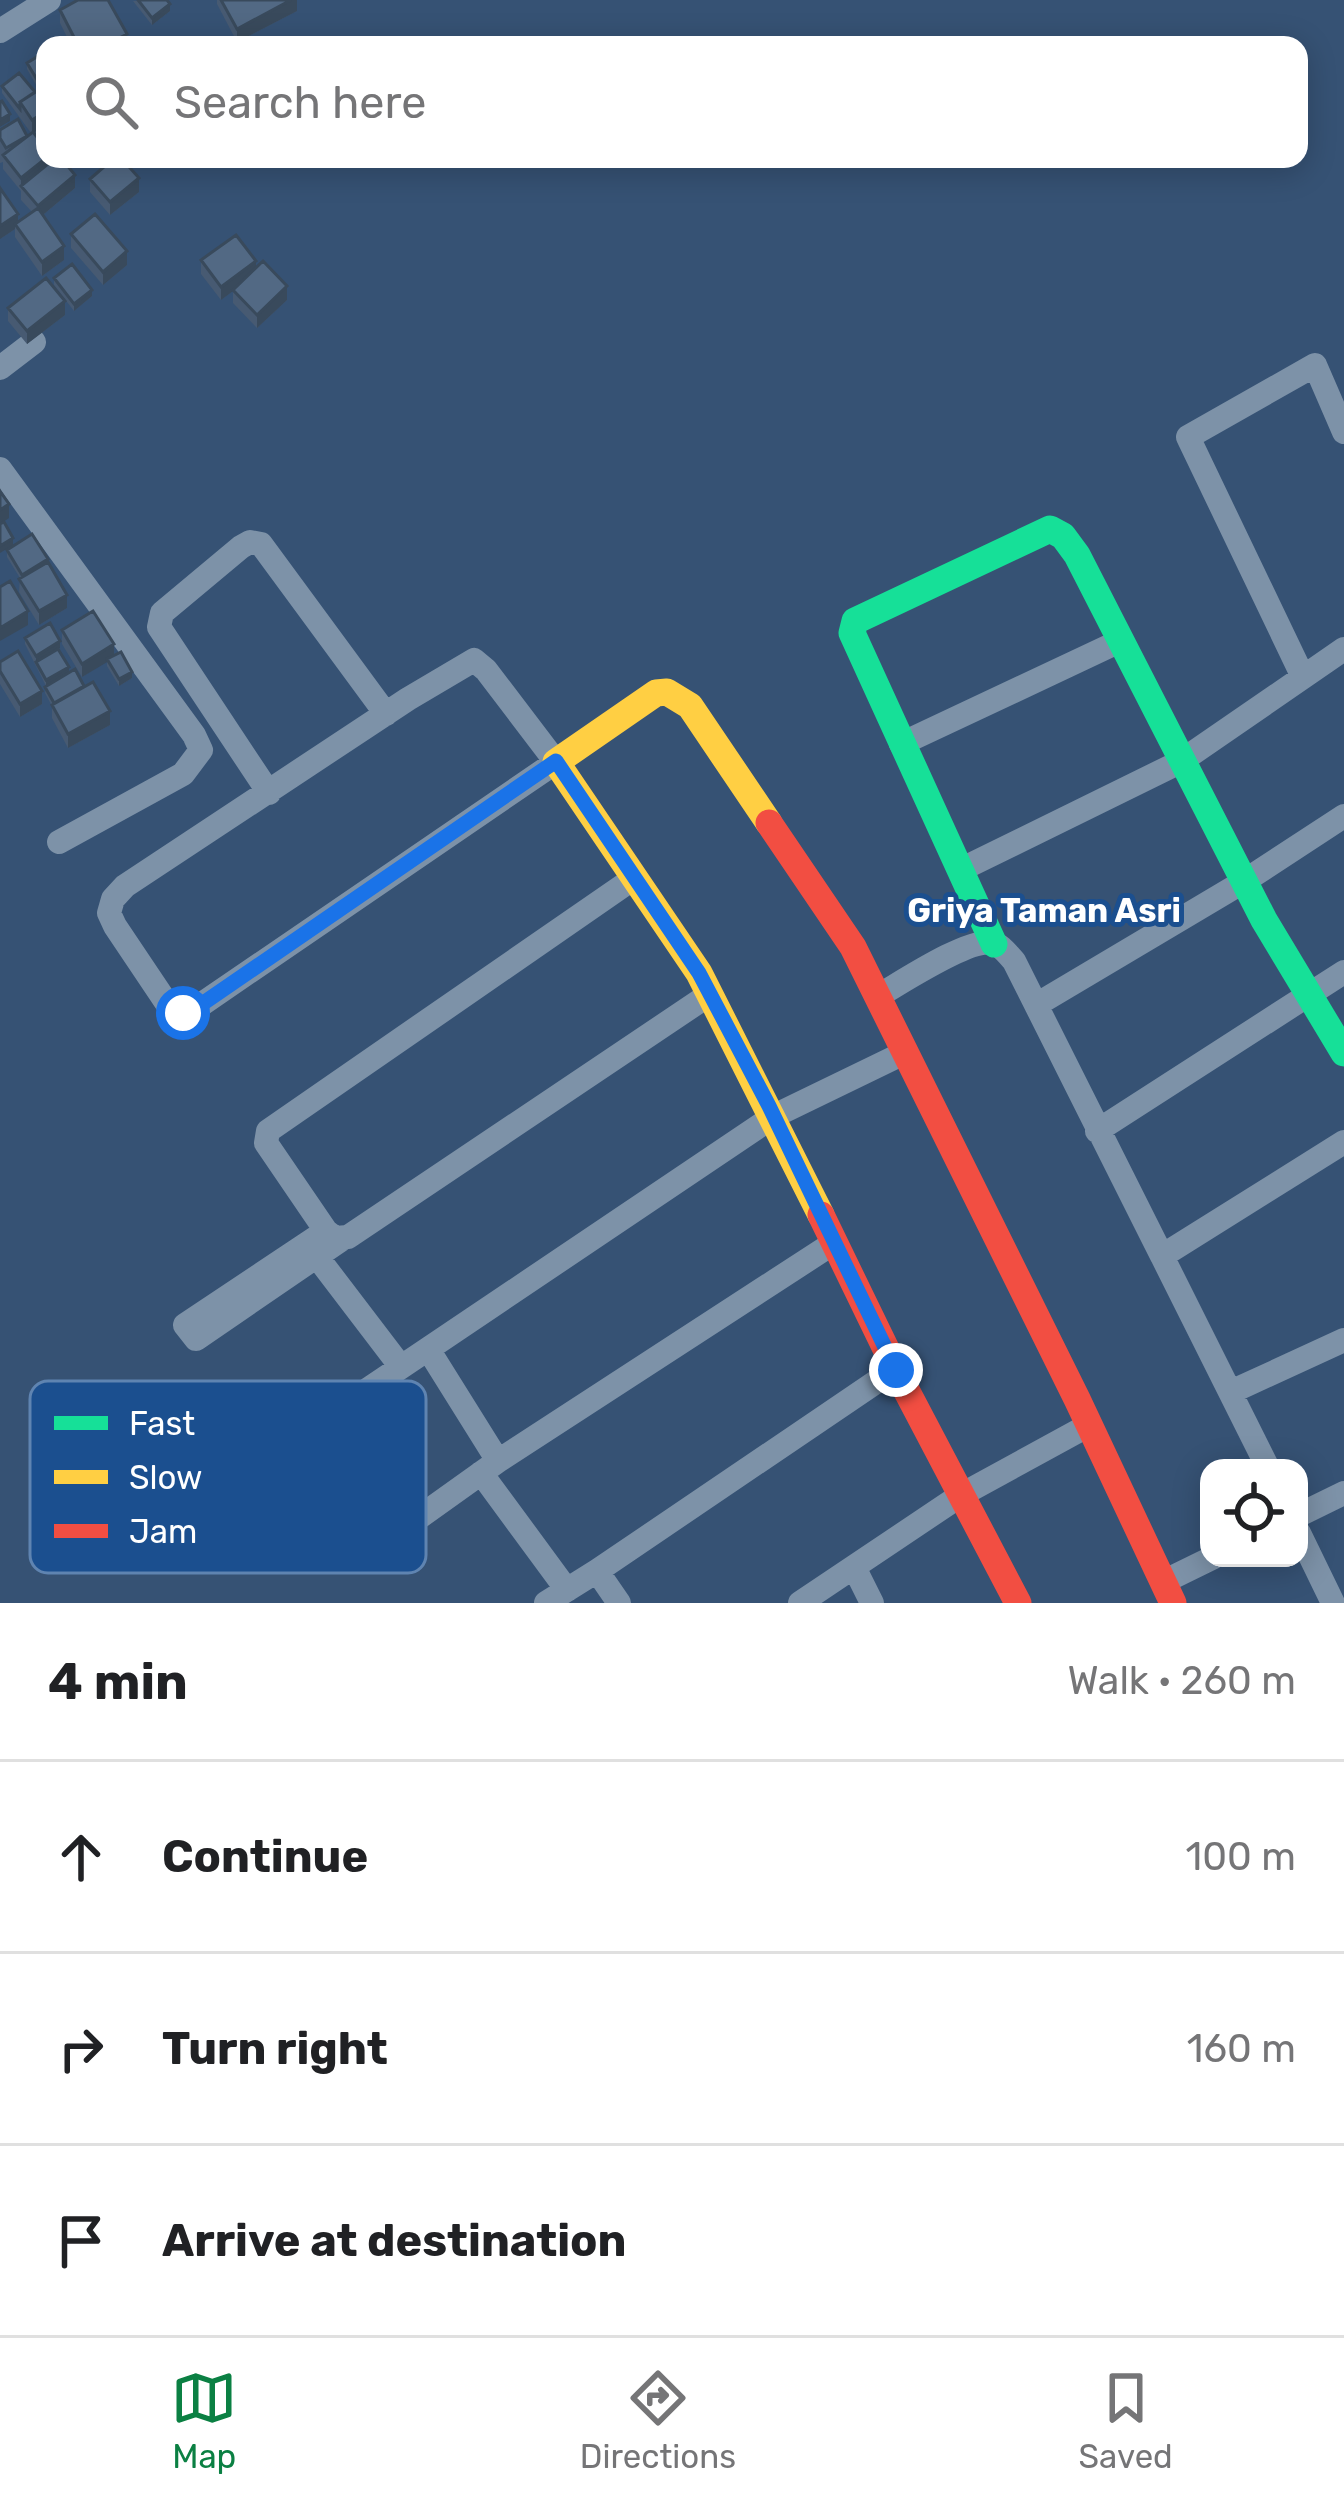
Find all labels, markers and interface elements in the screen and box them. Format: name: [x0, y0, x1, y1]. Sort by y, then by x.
search box: [36, 36, 1308, 168]
icon: search: [78, 69, 144, 135]
text: Search here: [174, 76, 426, 129]
district label: Griya Taman Asri: [907, 891, 1181, 930]
route start: [156, 986, 210, 1040]
route end: [869, 1343, 923, 1397]
legend: [30, 1381, 426, 1573]
text: Fast: [129, 1404, 195, 1443]
text: Slow: [129, 1458, 203, 1497]
map controls: [1200, 1459, 1308, 1567]
button: locate: [1200, 1459, 1308, 1567]
text: Jam: [129, 1512, 197, 1551]
text: 4 min: [48, 1651, 188, 1712]
text: Walk · 260 m: [1067, 1658, 1296, 1704]
icon: ahead: [48, 1824, 114, 1890]
text: Continue: [162, 1830, 368, 1883]
text: 100 m: [1186, 1834, 1296, 1880]
icon: right: [48, 2016, 114, 2082]
text: Turn right: [162, 2022, 388, 2075]
text: 160 m: [1187, 2026, 1296, 2072]
icon: arrive: [48, 2208, 114, 2274]
text: Arrive at destination: [162, 2214, 627, 2267]
tab: Map: [171, 2365, 237, 2476]
tab: Directions: [580, 2365, 736, 2476]
tab: Saved: [1079, 2365, 1173, 2476]

